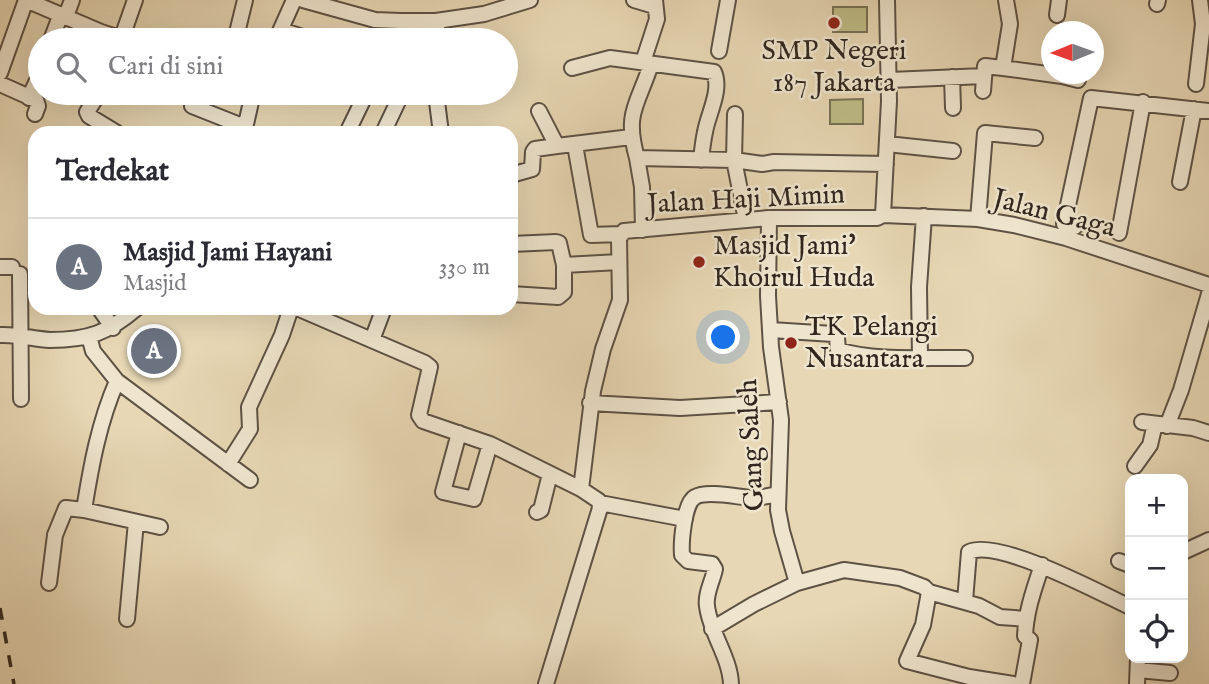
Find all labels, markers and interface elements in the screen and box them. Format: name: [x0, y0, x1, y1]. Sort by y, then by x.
marker: SMP Negeri 187 Jakarta: [826, 15, 842, 31]
north arrow: [1041, 21, 1104, 84]
search box: [28, 28, 518, 105]
place label: SMP Negeri 187 Jakarta: [761, 34, 907, 101]
icon: search: [52, 48, 90, 86]
text: Cari di sini: [108, 50, 223, 83]
text: Terdekat: [56, 153, 169, 191]
street label: Jalan Haji Mimin: [643, 177, 846, 223]
street label: Jalan Gaga: [986, 181, 1120, 246]
place label: Masjid Jami' Khoirul Huda: [713, 229, 875, 296]
text: Masjid Jami Hayani: [123, 236, 332, 269]
text: A: [71, 253, 87, 282]
text: 330 m: [439, 253, 490, 282]
marker: Masjid Jami' Khoirul Huda: [691, 254, 707, 270]
text: Masjid: [123, 269, 186, 298]
place label: TK Pelangi Nusantara: [805, 310, 938, 377]
your location: [706, 320, 740, 354]
pin: A: [131, 325, 177, 377]
marker: TK Pelangi Nusantara: [783, 335, 799, 351]
street label: Gang Saleh: [731, 378, 773, 512]
map controls: [1125, 474, 1188, 663]
button: +: [1125, 474, 1188, 537]
button: −: [1125, 537, 1188, 600]
button: locate: [1125, 600, 1188, 663]

